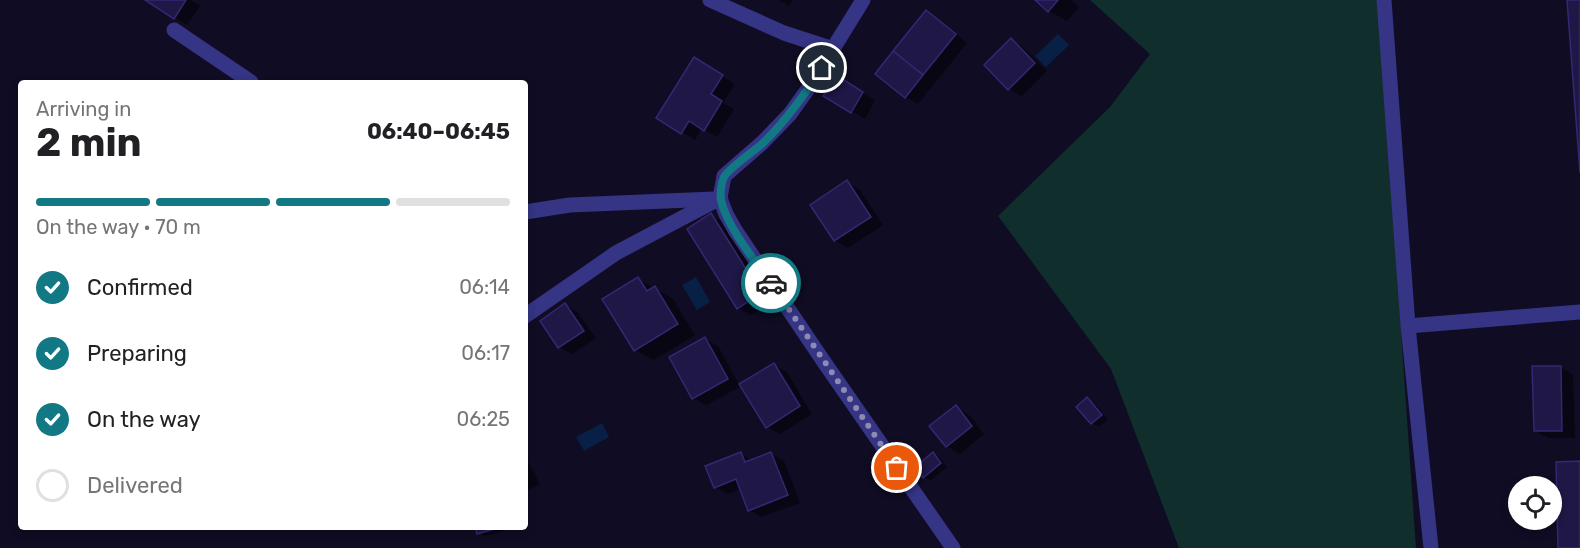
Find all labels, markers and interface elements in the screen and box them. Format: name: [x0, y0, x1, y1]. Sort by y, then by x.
pin: [796, 42, 847, 93]
icon: home: [805, 51, 838, 84]
text: Arriving in: [36, 97, 131, 121]
text: 06:40–06:45: [367, 118, 510, 145]
text: 2 min: [36, 120, 142, 166]
text: On the way · 70 m: [36, 215, 201, 239]
courier: [741, 253, 801, 313]
icon: car: [755, 267, 788, 300]
icon: check: [36, 271, 69, 304]
text: Confirmed: [87, 274, 193, 301]
text: 06:14: [459, 275, 510, 299]
icon: check: [36, 337, 69, 370]
text: Preparing: [87, 340, 187, 367]
text: 06:17: [461, 341, 510, 365]
icon: check: [36, 403, 69, 436]
text: On the way: [87, 406, 201, 433]
text: 06:25: [457, 407, 510, 431]
pin: [871, 442, 922, 493]
icon: bag: [880, 451, 913, 484]
text: Delivered: [87, 472, 183, 499]
map controls: [1508, 476, 1562, 530]
button: locate: [1508, 476, 1562, 530]

